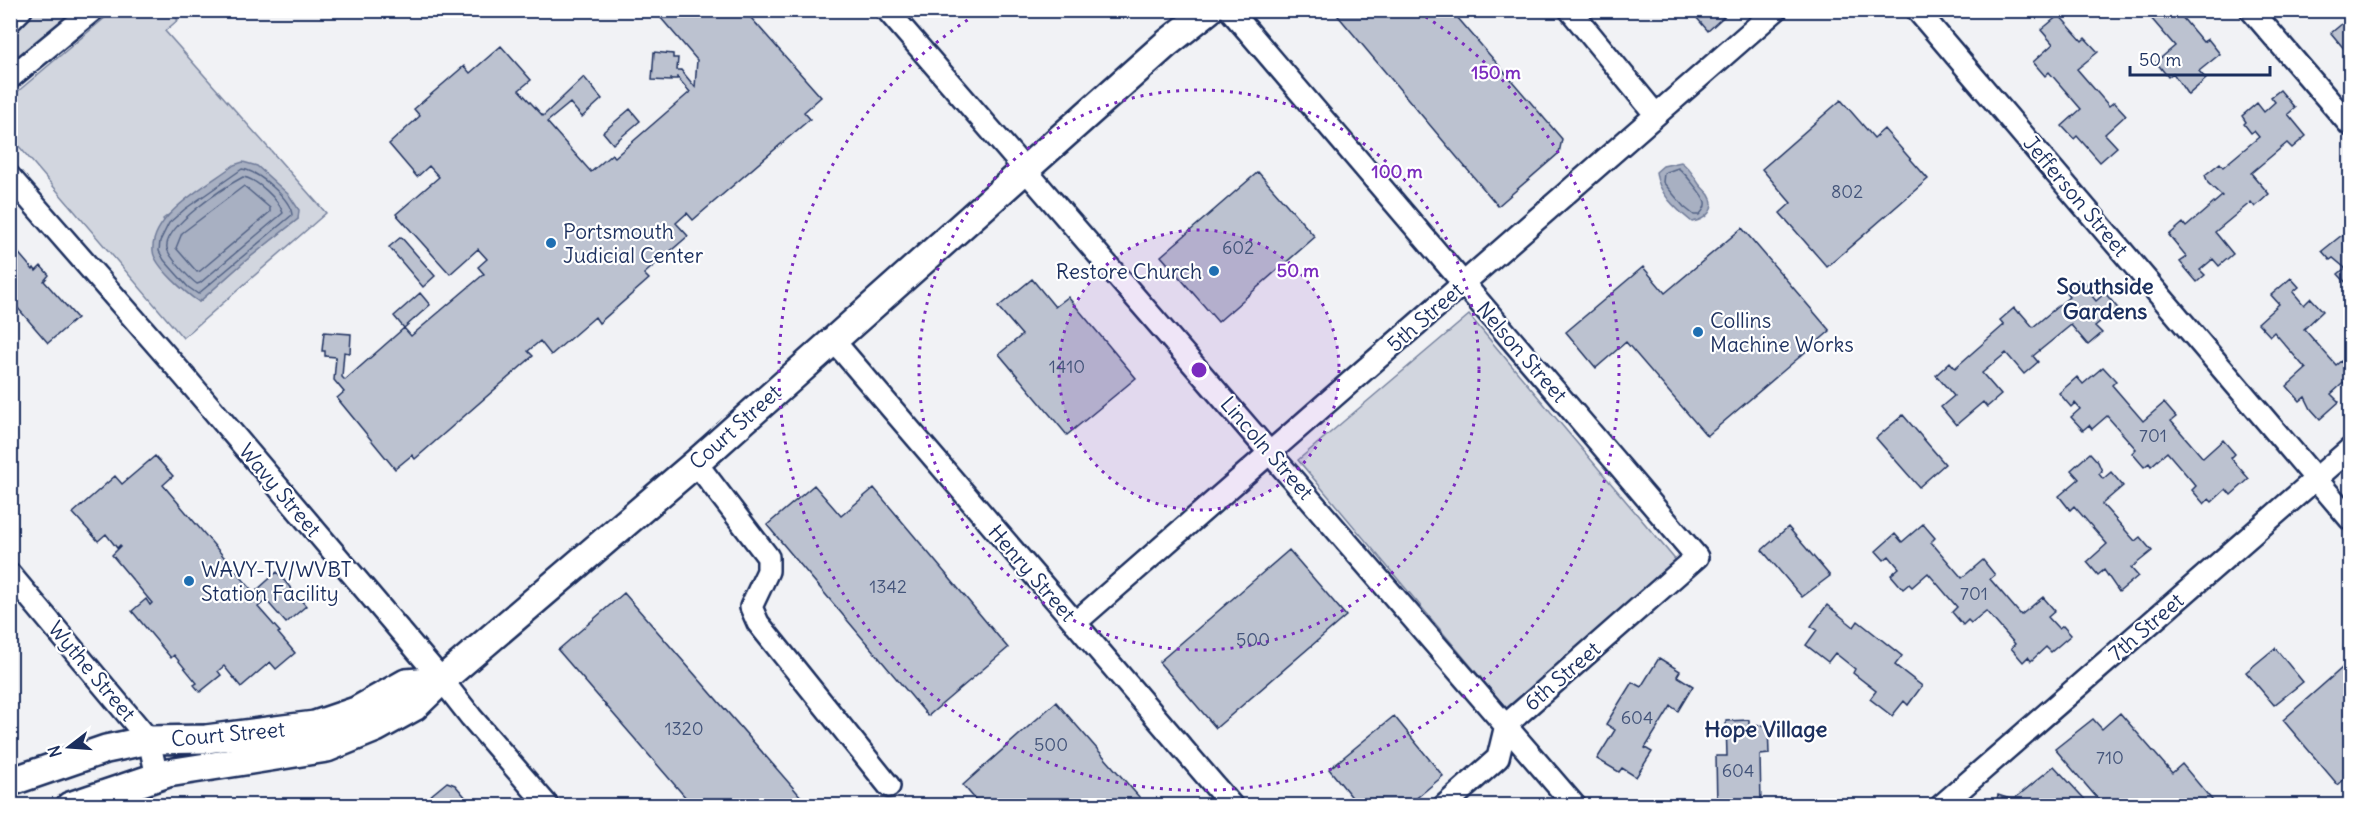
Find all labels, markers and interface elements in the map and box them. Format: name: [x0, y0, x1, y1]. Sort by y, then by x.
scale bar: [2130, 39, 2270, 77]
text: 50 m: [2139, 48, 2181, 71]
text: 150 m: [1471, 61, 1521, 84]
street label: Jefferson Street: [2018, 130, 2134, 262]
text: 100 m: [1372, 160, 1423, 183]
house number: 802: [1831, 180, 1863, 203]
place label: Portsmouth Judicial Center: [563, 218, 704, 269]
marker: Portsmouth Judicial Center: [544, 236, 558, 250]
house number: 602: [1222, 236, 1254, 259]
place label: Restore Church: [1056, 258, 1202, 285]
text: 50 m: [1277, 259, 1319, 282]
marker: Restore Church: [1207, 264, 1221, 278]
district label: Southside Gardens: [2056, 272, 2154, 325]
street label: 5th Street: [1381, 277, 1469, 357]
street label: Nelson Street: [1471, 296, 1573, 408]
place label: Collins Machine Works: [1710, 307, 1854, 358]
marker: Collins Machine Works: [1691, 325, 1705, 339]
house number: 1410: [1049, 355, 1085, 378]
centre of rings: [1189, 360, 1209, 380]
street label: Court Street: [683, 379, 787, 475]
street label: Lincoln Street: [1215, 391, 1319, 505]
house number: 701: [2139, 424, 2167, 447]
street label: Wavy Street: [233, 438, 327, 542]
street label: Henry Street: [982, 519, 1082, 627]
place label: WAVY-TV/WVBT Station Facility: [201, 556, 352, 607]
marker: WAVY-TV/WVBT Station Facility: [182, 574, 196, 588]
house number: 1342: [869, 575, 907, 598]
house number: 701: [1960, 582, 1988, 605]
street label: 7th Street: [2103, 587, 2189, 667]
street label: Wythe Street: [42, 616, 142, 726]
house number: 500: [1236, 628, 1270, 651]
street label: 6th Street: [1518, 636, 1606, 716]
house number: 604: [1621, 706, 1653, 729]
district label: Hope Village: [1705, 715, 1828, 743]
street label: Court Street: [170, 716, 286, 752]
north arrow: [39, 717, 99, 777]
house number: 1320: [664, 717, 704, 740]
house number: 500: [1034, 733, 1068, 756]
text: N: [43, 743, 66, 760]
house number: 710: [2096, 746, 2124, 769]
house number: 604: [1722, 759, 1754, 782]

